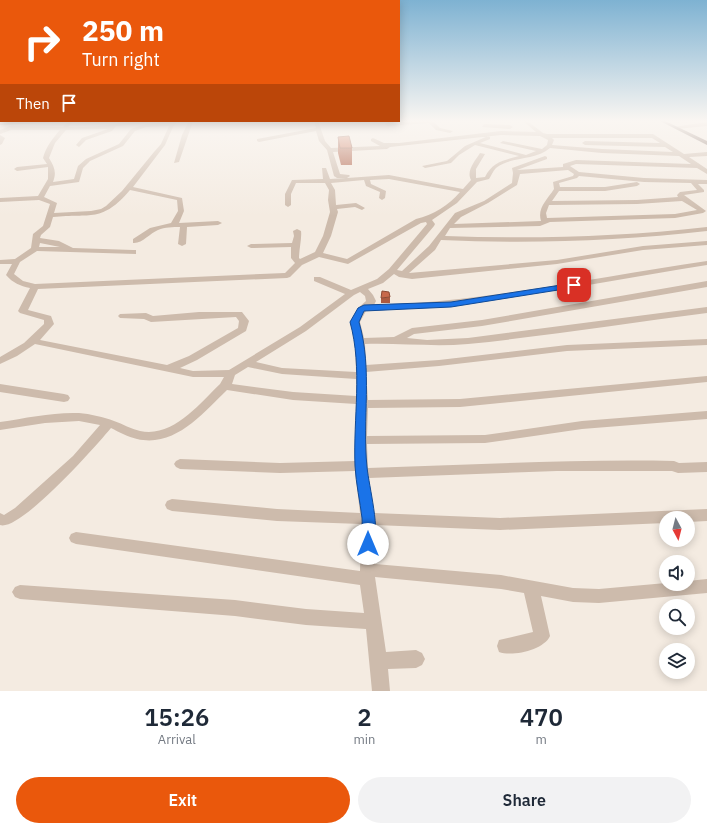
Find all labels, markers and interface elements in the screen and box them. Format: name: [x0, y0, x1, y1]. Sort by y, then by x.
text: 250 m: [82, 12, 164, 49]
icon: right: [16, 16, 68, 68]
text: Turn right: [82, 48, 160, 71]
icon: arrive: [58, 92, 80, 114]
text: Then: [16, 94, 50, 113]
pin: [557, 268, 591, 302]
icon: arrive: [563, 274, 585, 296]
north arrow: [659, 511, 695, 547]
map controls: [659, 511, 695, 679]
position arrow: [347, 523, 389, 565]
button: sound: [659, 555, 695, 591]
button: search: [659, 599, 695, 635]
button: layers: [659, 643, 695, 679]
text: 15:26: [144, 701, 209, 733]
text: 2: [357, 701, 372, 733]
text: 470: [520, 701, 563, 733]
text: Arrival: [158, 731, 196, 748]
text: min: [354, 731, 376, 748]
text: m: [536, 731, 547, 748]
button: Exit: [16, 777, 350, 823]
button: Share: [358, 777, 691, 823]

